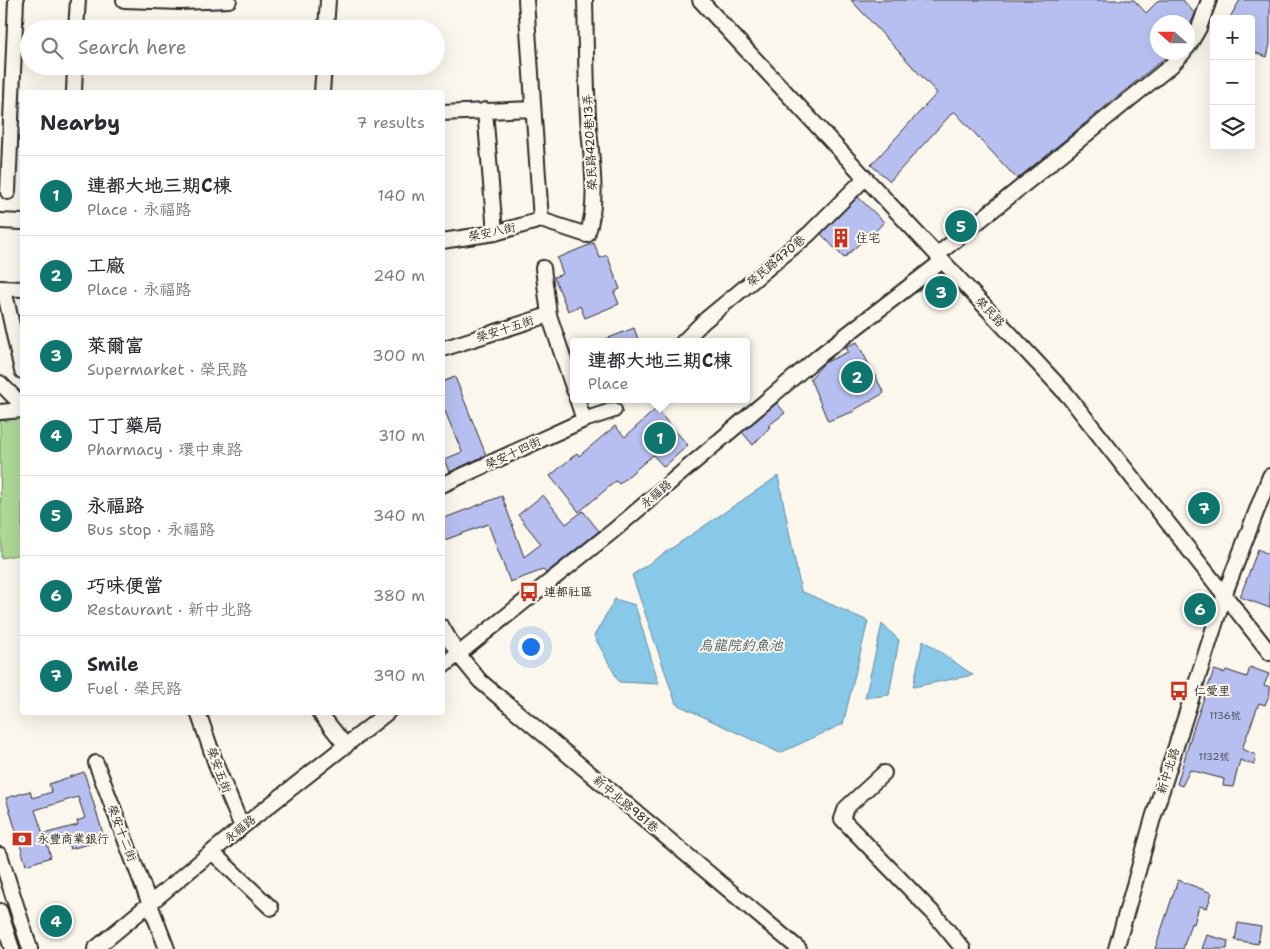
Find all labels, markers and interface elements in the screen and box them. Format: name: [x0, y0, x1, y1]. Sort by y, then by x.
north arrow: [1150, 15, 1195, 60]
map controls: [1210, 15, 1255, 150]
button: +: [1210, 15, 1255, 60]
search box: [20, 20, 445, 75]
icon: search: [38, 34, 66, 62]
text: Search here: [78, 35, 187, 60]
button: −: [1210, 60, 1255, 105]
street label: 榮民路420巷13弄: [579, 93, 601, 191]
button: layers: [1210, 105, 1255, 150]
text: Nearby: [40, 109, 120, 137]
text: 7 results: [356, 112, 425, 133]
text: 連都大地三期C棟: [87, 173, 232, 198]
text: 1: [52, 185, 60, 206]
text: 140 m: [378, 185, 425, 206]
text: Place · 永福路: [87, 199, 191, 220]
pin: 5: [945, 207, 977, 245]
street label: 榮安八街: [467, 219, 517, 245]
building icon: 住宅: [830, 227, 852, 249]
place label: 住宅: [856, 230, 880, 246]
street label: 榮民路470巷: [743, 232, 809, 290]
text: 工廠: [87, 253, 125, 278]
text: 2: [50, 265, 62, 286]
text: 240 m: [373, 265, 425, 286]
pin: 3: [925, 273, 957, 311]
text: Place · 永福路: [87, 279, 191, 300]
street label: 榮民路: [972, 293, 1008, 331]
street label: 榮安十五街: [474, 312, 536, 346]
text: 萊爾富: [87, 333, 144, 358]
popup: [570, 338, 750, 403]
text: 3: [50, 345, 62, 366]
text: 300 m: [373, 345, 425, 366]
text: 連都大地三期C棟: [588, 348, 732, 373]
pin: 2: [841, 358, 873, 396]
text: Supermarket · 榮民路: [87, 359, 248, 380]
text: Place: [588, 373, 628, 394]
text: 丁丁藥局: [87, 413, 163, 438]
pin: 1: [644, 419, 676, 457]
text: 4: [50, 425, 62, 446]
text: 310 m: [378, 425, 425, 446]
street label: 榮安十四街: [482, 433, 544, 473]
text: Pharmacy · 環中東路: [87, 439, 242, 460]
street label: 永福路: [637, 476, 675, 512]
pin: 7: [1188, 489, 1220, 527]
text: 永福路: [87, 493, 144, 518]
text: 5: [51, 505, 61, 526]
text: 340 m: [373, 505, 425, 526]
text: Bus stop · 永福路: [87, 519, 215, 540]
text: 巧味便當: [87, 573, 163, 598]
bus stop icon: 連都社區: [518, 581, 540, 603]
place label: 連都社區: [544, 584, 592, 600]
text: 6: [50, 585, 62, 606]
text: 380 m: [373, 585, 425, 606]
pin: 6: [1184, 590, 1216, 628]
text: Restaurant · 新中北路: [87, 599, 252, 620]
your location: [518, 634, 544, 660]
water label: 烏龍院釣魚池: [699, 636, 784, 654]
text: Smile: [87, 652, 139, 677]
text: 7: [50, 665, 62, 686]
text: 390 m: [373, 665, 425, 686]
text: Fuel · 榮民路: [87, 678, 182, 699]
bus stop icon: 仁愛里: [1168, 680, 1190, 702]
place label: 仁愛里: [1194, 683, 1230, 699]
house number: 1136號: [1209, 709, 1241, 722]
street label: 榮安五街: [203, 745, 235, 795]
street label: 新中北路: [1153, 746, 1183, 796]
house number: 1132號: [1199, 750, 1229, 763]
street label: 新中北路981巷: [590, 772, 662, 836]
street label: 榮安十二街: [104, 802, 140, 864]
street label: 永福路: [221, 811, 259, 847]
bank icon: 永豐商業銀行: [11, 828, 33, 850]
place label: 永豐商業銀行: [37, 831, 109, 847]
pin: 4: [40, 902, 72, 940]

